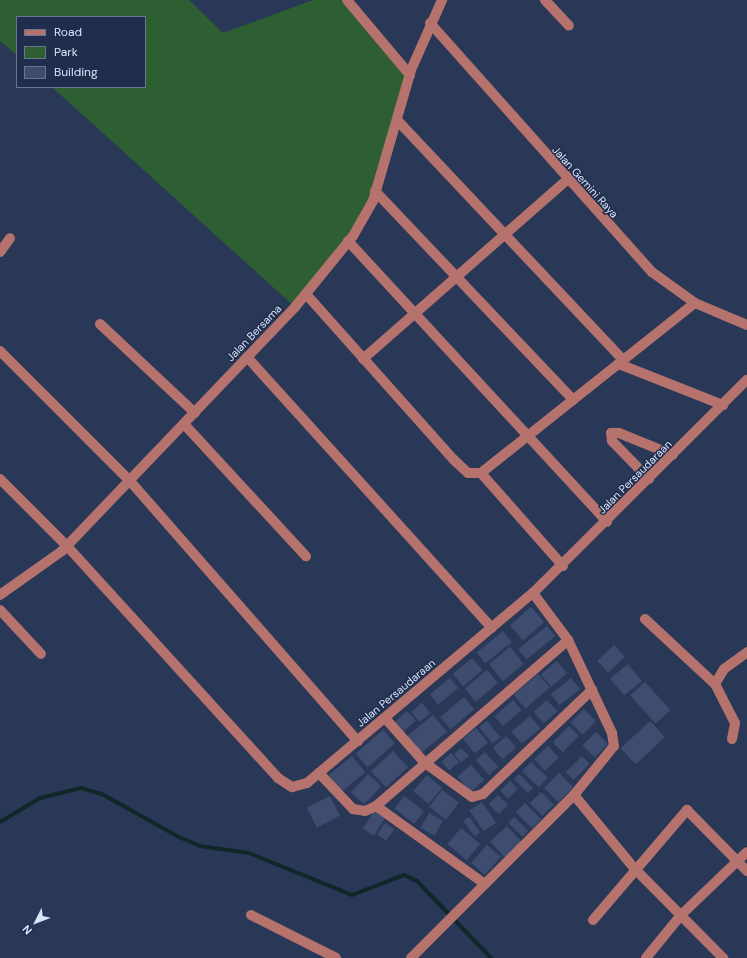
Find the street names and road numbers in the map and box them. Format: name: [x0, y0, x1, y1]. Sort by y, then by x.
street label: Jalan Gemini Raya: [549, 143, 621, 221]
street label: Jalan Bersama: [224, 302, 284, 364]
street label: Jalan Persaudaraan: [595, 437, 675, 517]
street label: Jalan Persaudaraan: [354, 656, 438, 730]

